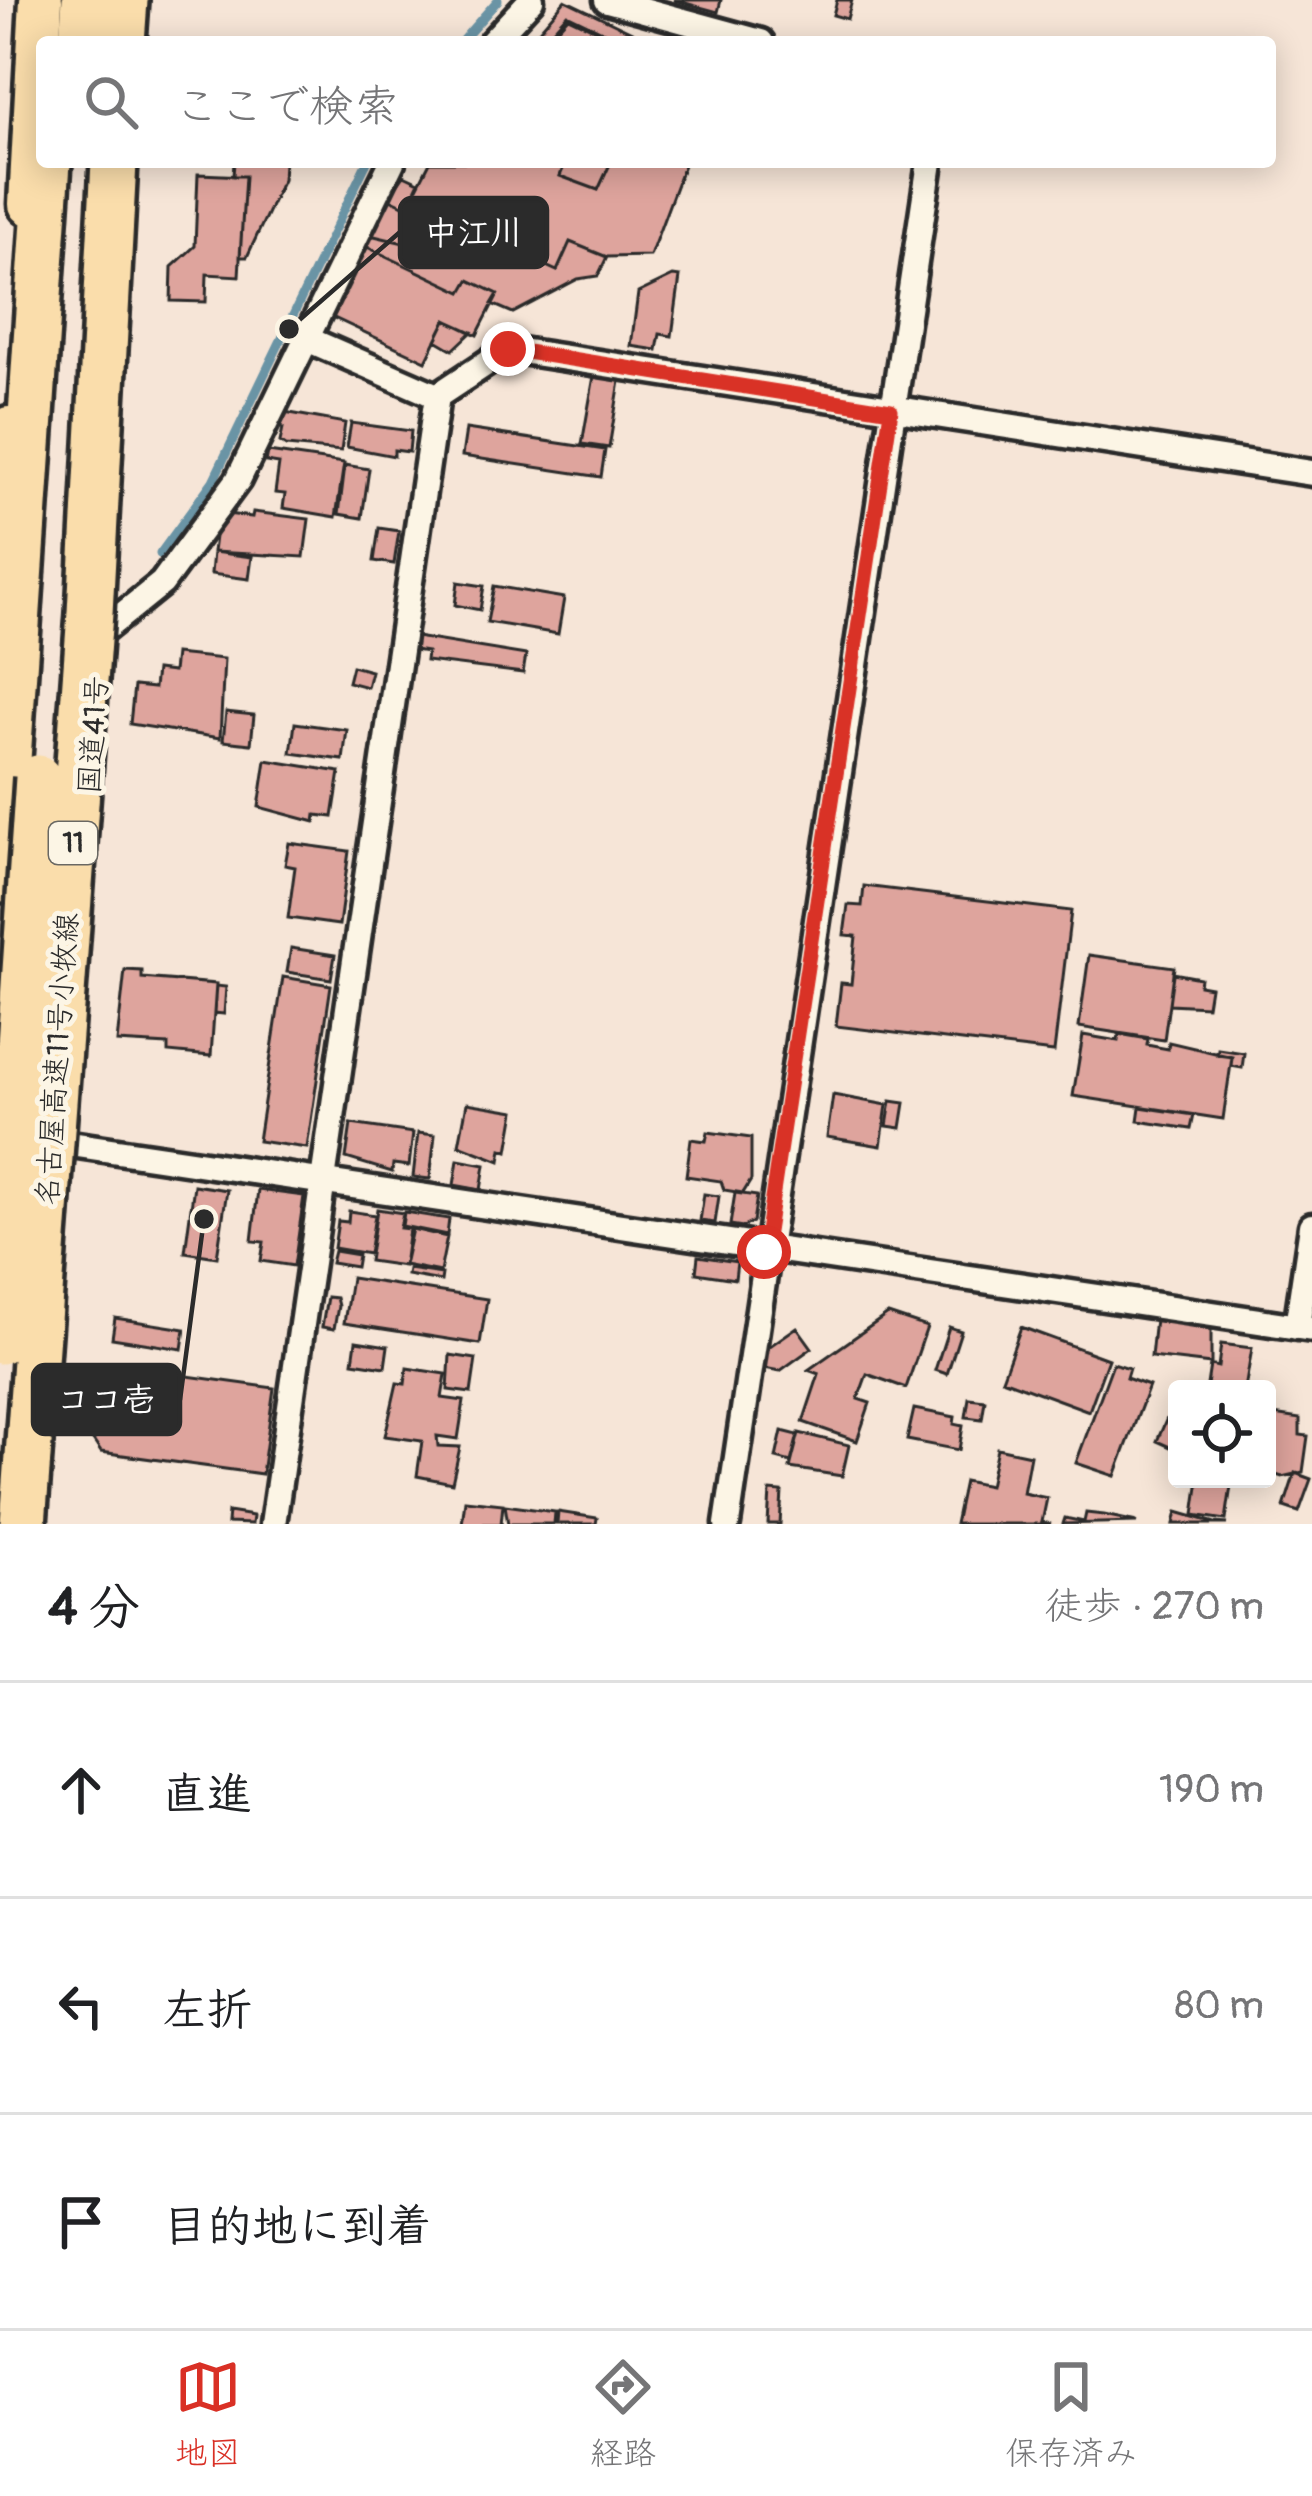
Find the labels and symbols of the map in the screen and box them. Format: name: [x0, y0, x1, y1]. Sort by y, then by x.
callout: 中江川: [400, 198, 547, 267]
text: 中江川: [425, 213, 524, 254]
route end: [481, 322, 535, 376]
street label: 国道41号: [71, 674, 116, 796]
road number: 11: [49, 822, 97, 864]
street label: 名古屋高速11号小牧線: [29, 911, 86, 1207]
route start: [737, 1225, 791, 1279]
callout: ココ壱: [33, 1365, 180, 1434]
text: ココ壱: [57, 1380, 156, 1421]

